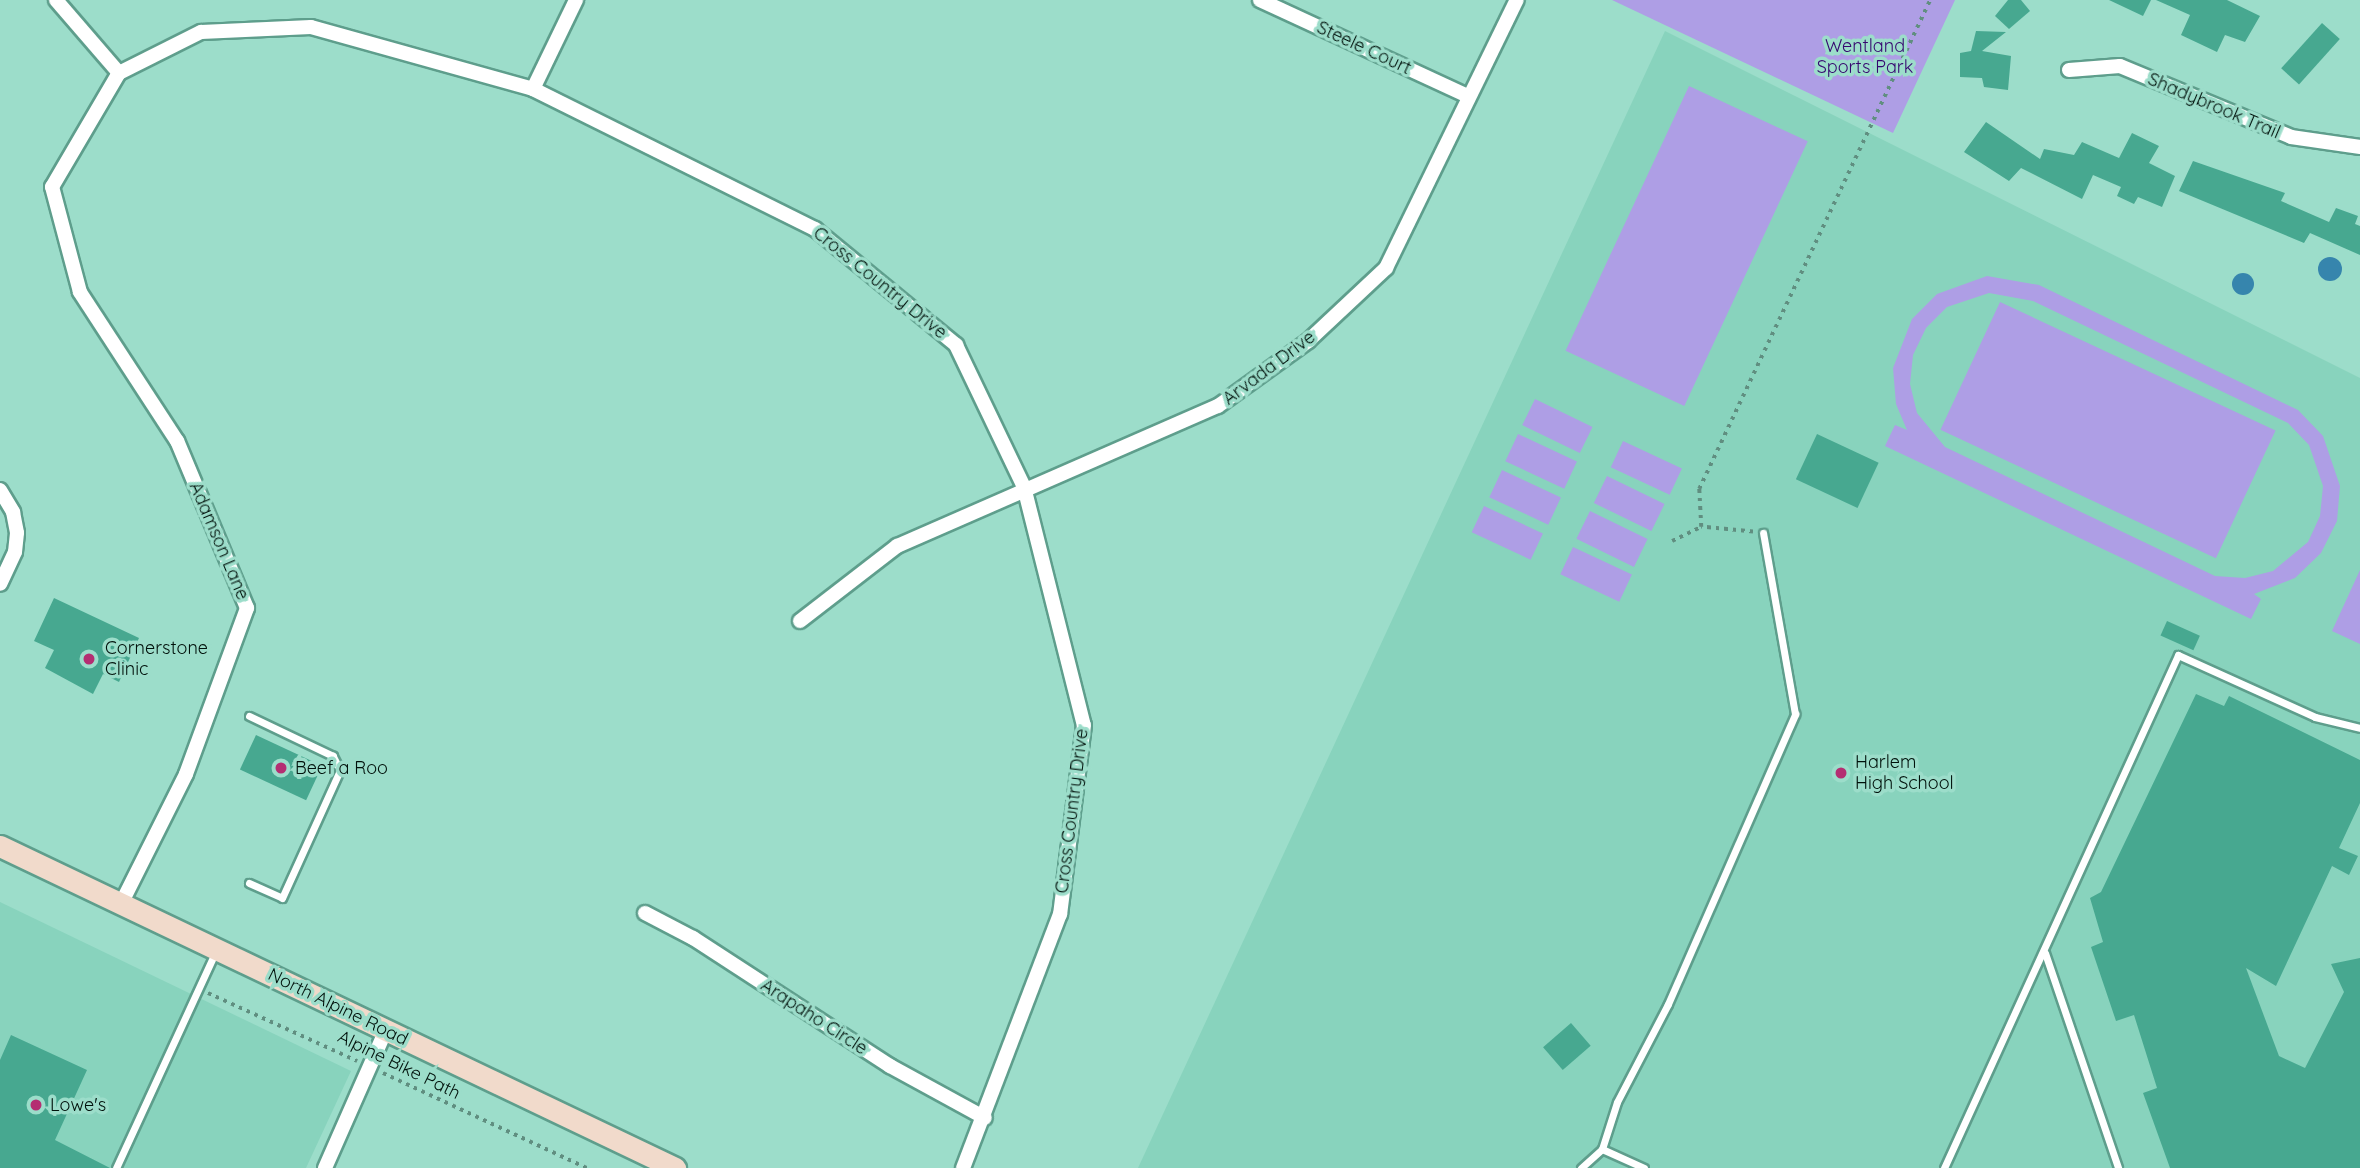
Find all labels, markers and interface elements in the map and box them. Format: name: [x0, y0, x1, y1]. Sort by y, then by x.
street label: Steele Court: [1313, 17, 1415, 79]
park label: Wentland Sports Park: [1817, 36, 1913, 78]
street label: Shadybrook Trail: [2145, 68, 2283, 144]
street label: Cross Country Drive: [809, 222, 951, 344]
street label: Arvada Drive: [1219, 326, 1319, 410]
street label: Adamson Lane: [185, 479, 253, 603]
place label: Cornerstone Clinic: [105, 638, 208, 680]
marker: Cornerstone Clinic: [79, 649, 99, 669]
street label: Cross Country Drive: [1051, 727, 1093, 895]
place label: Harlem High School: [1855, 752, 1954, 794]
place label: Beef a Roo: [295, 757, 388, 779]
marker: Beef a Roo: [273, 760, 289, 776]
marker: Harlem High School: [1833, 765, 1849, 781]
street label: North Alpine Road: [265, 964, 411, 1050]
street label: Arapaho Circle: [757, 975, 871, 1059]
street label: Alpine Bike Path: [334, 1026, 464, 1104]
place label: Lowe's: [50, 1094, 106, 1116]
marker: Lowe's: [28, 1097, 44, 1113]

